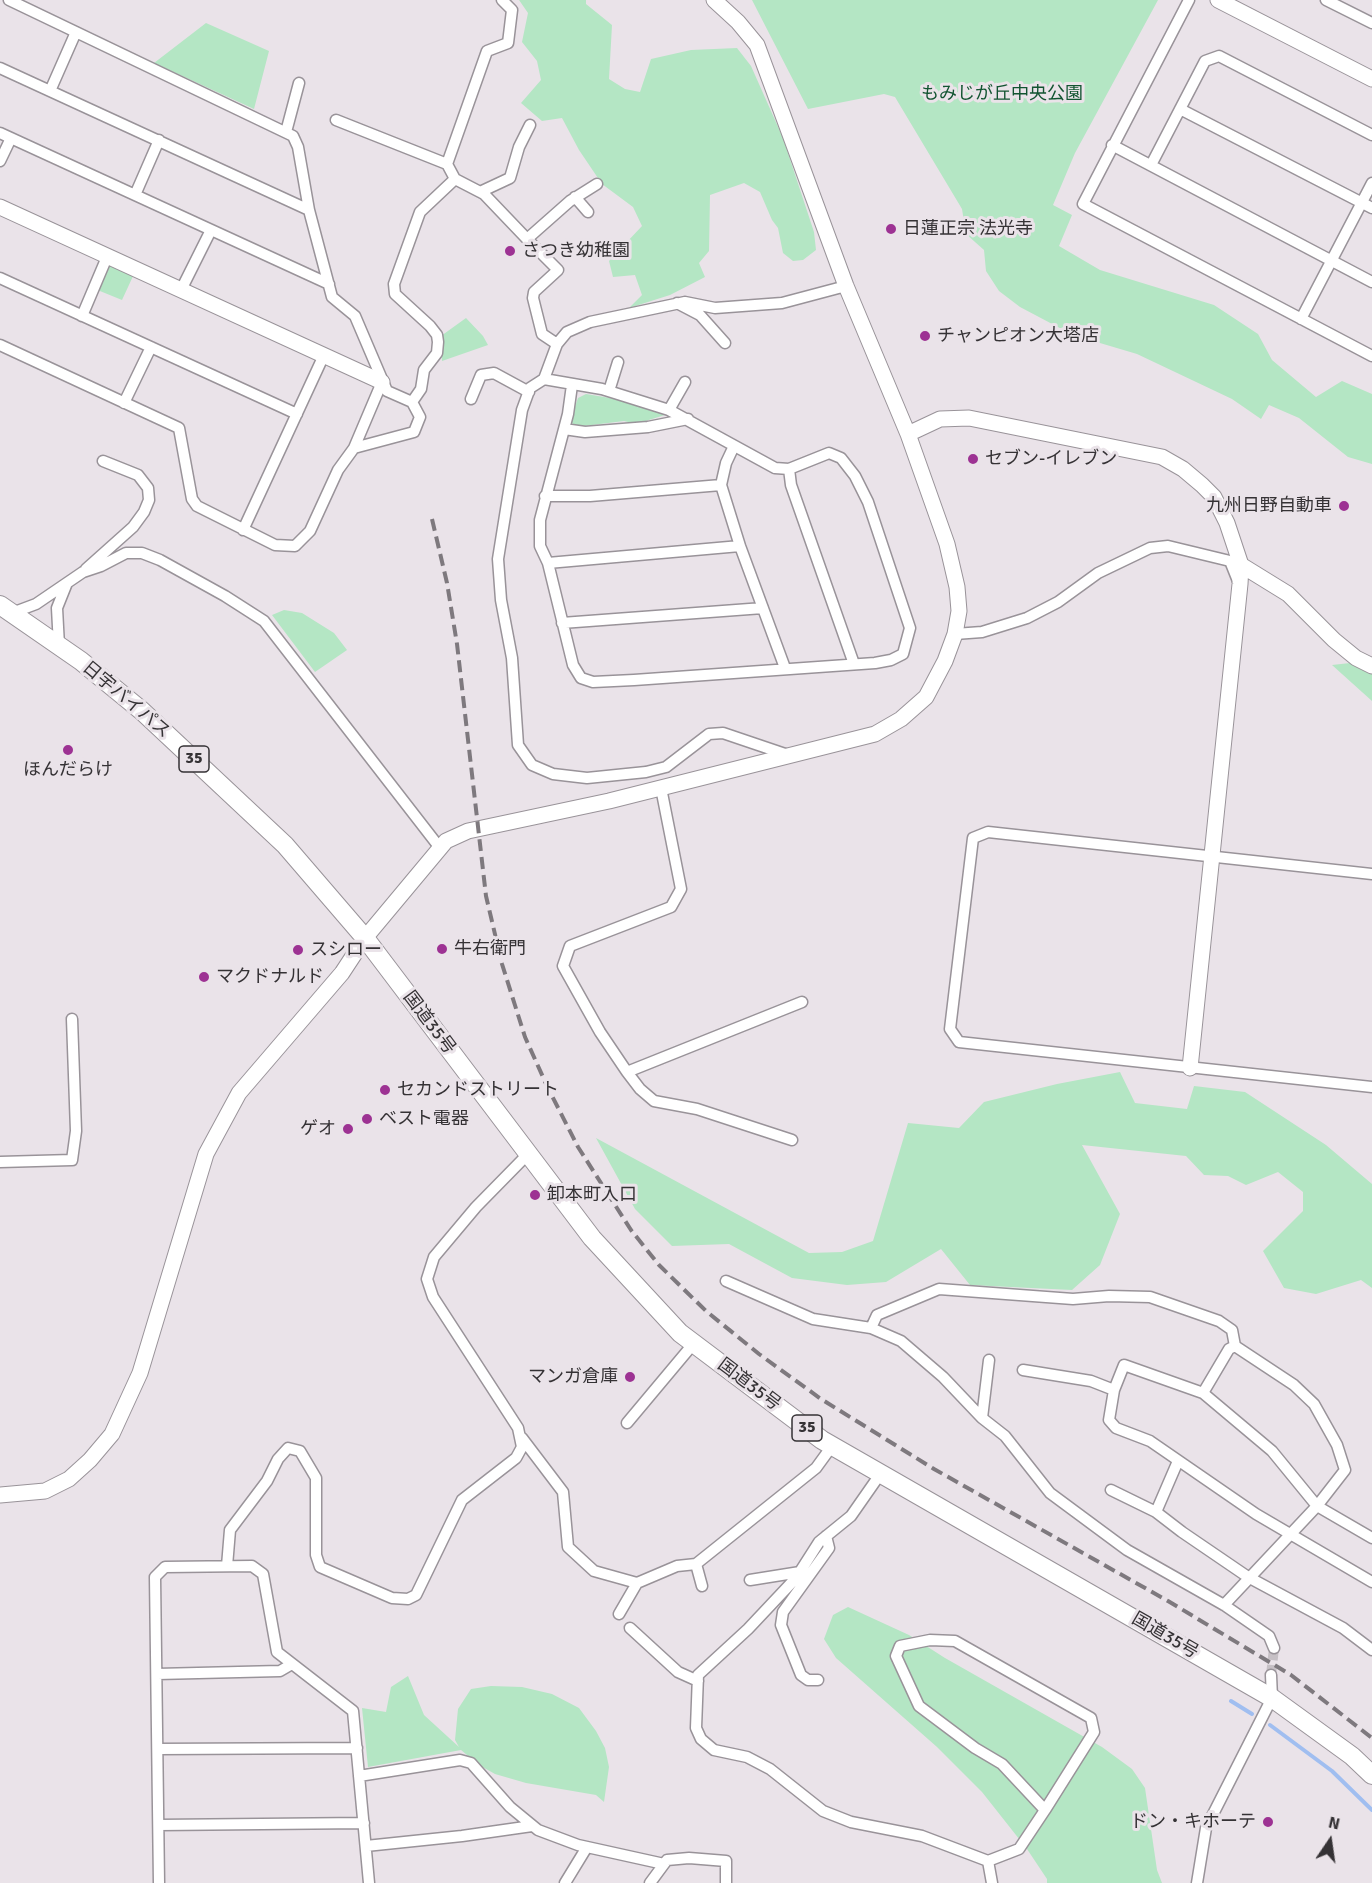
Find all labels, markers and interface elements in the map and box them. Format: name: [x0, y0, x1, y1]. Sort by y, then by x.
park label: もみじが丘中央公園: [921, 83, 1083, 105]
place label: 日蓮正宗 法光寺: [903, 218, 1033, 240]
marker: 日蓮正宗 法光寺: [884, 222, 898, 236]
place label: さつき幼稚園: [522, 240, 630, 262]
marker: さつき幼稚園: [503, 244, 517, 258]
place label: チャンピオン大塔店: [937, 325, 1099, 347]
marker: チャンピオン大塔店: [918, 329, 932, 343]
place label: セブン-イレブン: [985, 448, 1117, 470]
marker: セブン-イレブン: [966, 452, 980, 466]
place label: 九州日野自動車: [1206, 495, 1332, 517]
marker: 九州日野自動車: [1337, 499, 1351, 513]
street label: 日宇バイパス: [78, 657, 174, 743]
marker: ほんだらけ: [61, 743, 75, 757]
road number: 35: [179, 746, 209, 772]
place label: ほんだらけ: [23, 759, 113, 781]
place label: 牛右衛門: [454, 938, 526, 960]
place label: スシロー: [310, 939, 382, 961]
marker: 牛右衛門: [435, 942, 449, 956]
marker: スシロー: [291, 943, 305, 957]
place label: マクドナルド: [216, 966, 324, 988]
marker: マクドナルド: [197, 970, 211, 984]
street label: 国道35号: [398, 987, 460, 1059]
place label: セカンドストリート: [397, 1079, 559, 1101]
marker: セカンドストリート: [378, 1083, 392, 1097]
place label: ベスト電器: [379, 1108, 469, 1130]
marker: ベスト電器: [360, 1112, 374, 1126]
place label: ゲオ: [300, 1118, 336, 1140]
marker: ゲオ: [341, 1122, 355, 1136]
place label: 卸本町入口: [547, 1184, 637, 1206]
marker: 卸本町入口: [528, 1188, 542, 1202]
street label: 国道35号: [713, 1354, 785, 1416]
place label: マンガ倉庫: [528, 1366, 618, 1388]
marker: マンガ倉庫: [623, 1370, 637, 1384]
road number: 35: [792, 1415, 822, 1441]
street label: 国道35号: [1128, 1608, 1202, 1664]
place label: ドン・キホーテ: [1130, 1811, 1256, 1833]
north arrow: [1300, 1811, 1360, 1871]
text: N: [1326, 1812, 1342, 1834]
marker: ドン・キホーテ: [1261, 1815, 1275, 1829]

